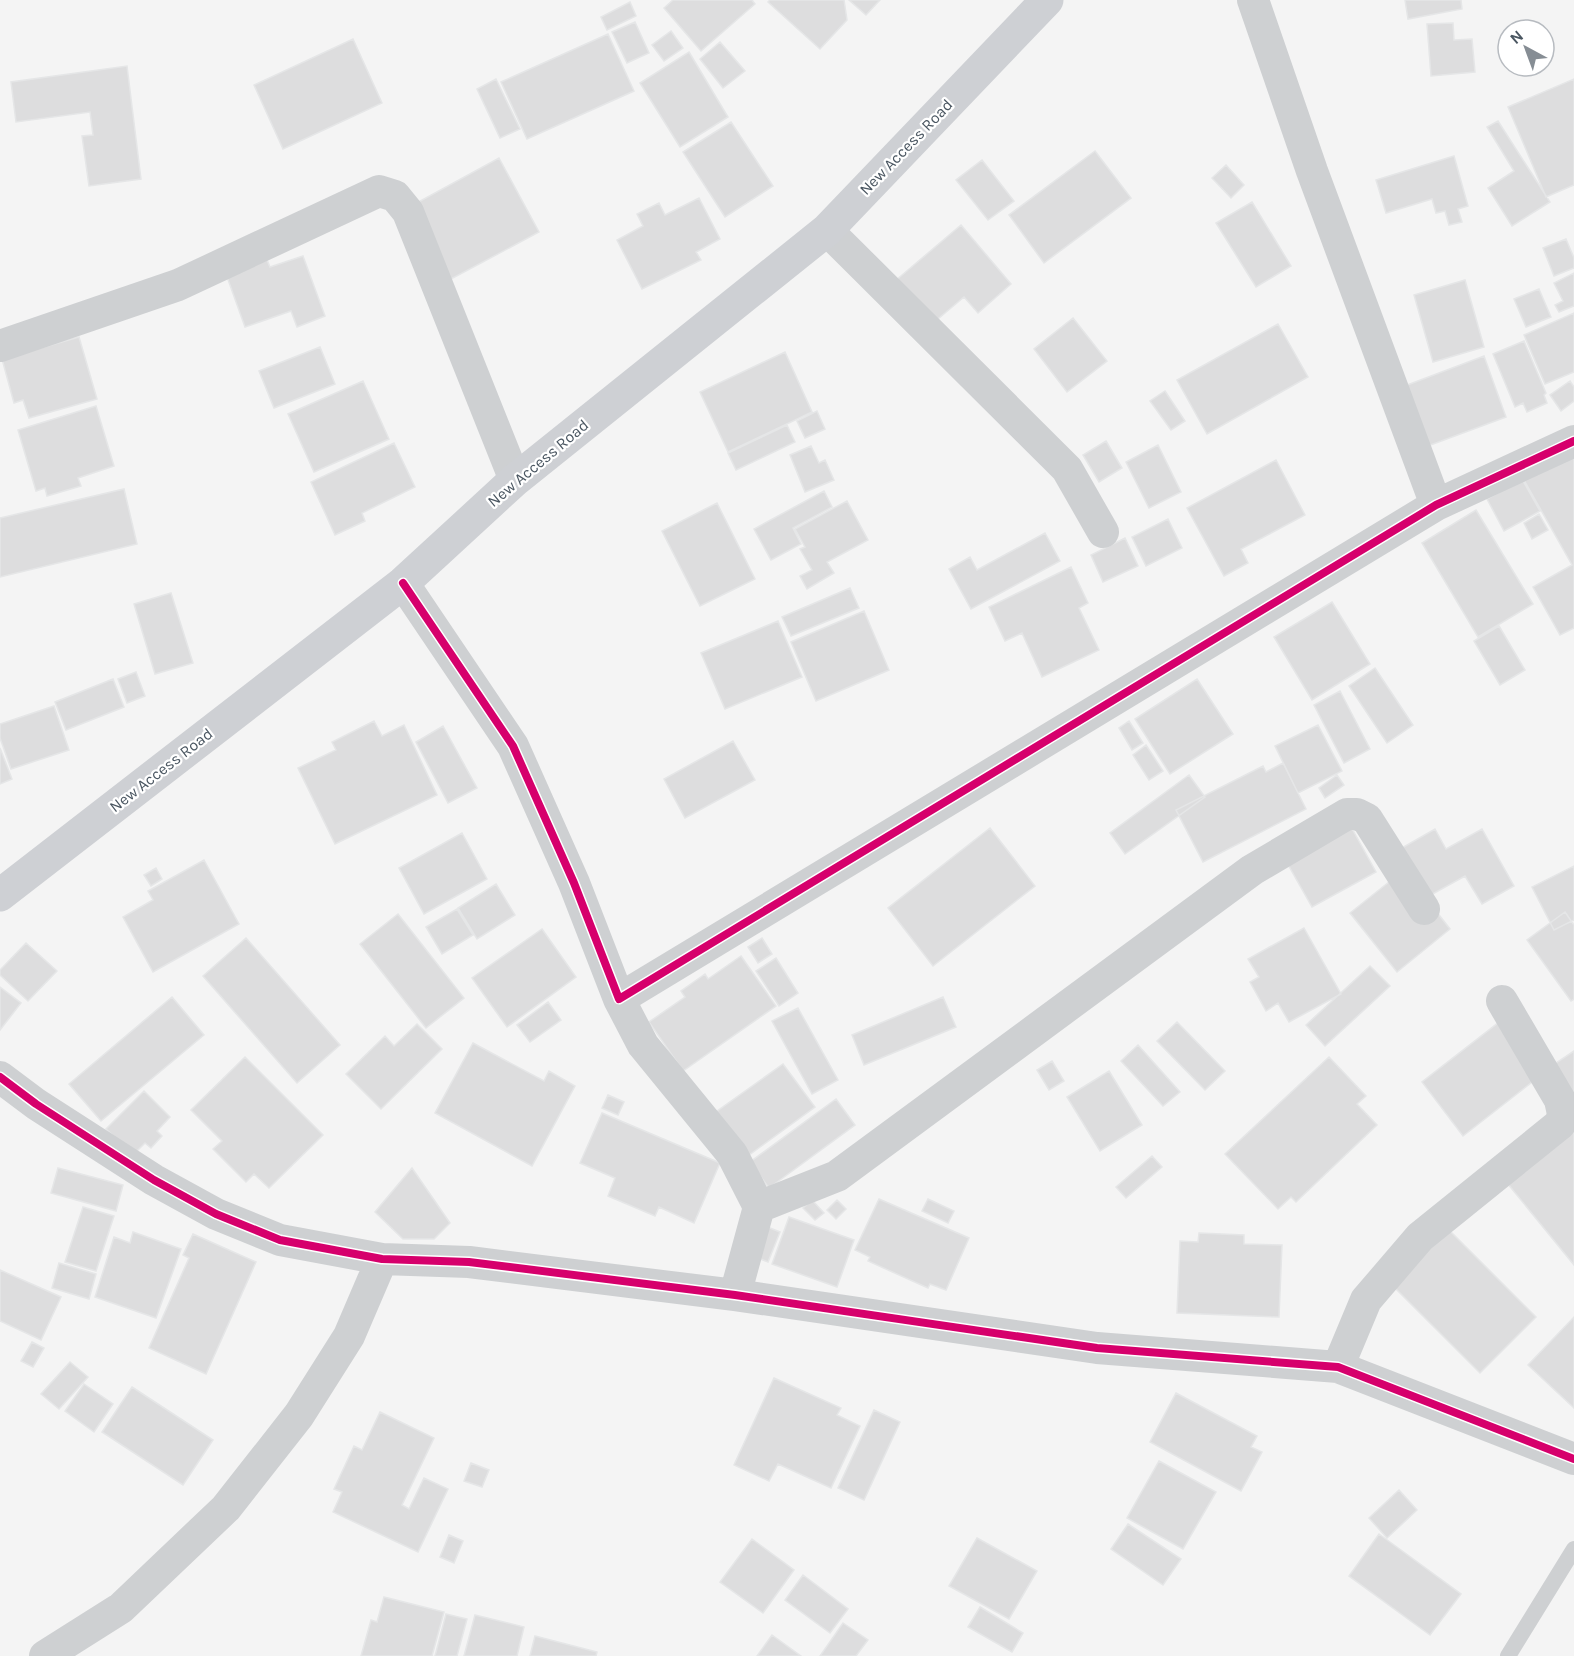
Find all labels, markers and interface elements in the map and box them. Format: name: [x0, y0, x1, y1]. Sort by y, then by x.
north arrow: [1496, 18, 1556, 78]
text: N: [1506, 26, 1527, 48]
street label: New Access Road: [855, 95, 957, 199]
street label: New Access Road: [484, 415, 592, 511]
street label: New Access Road: [106, 724, 216, 816]

